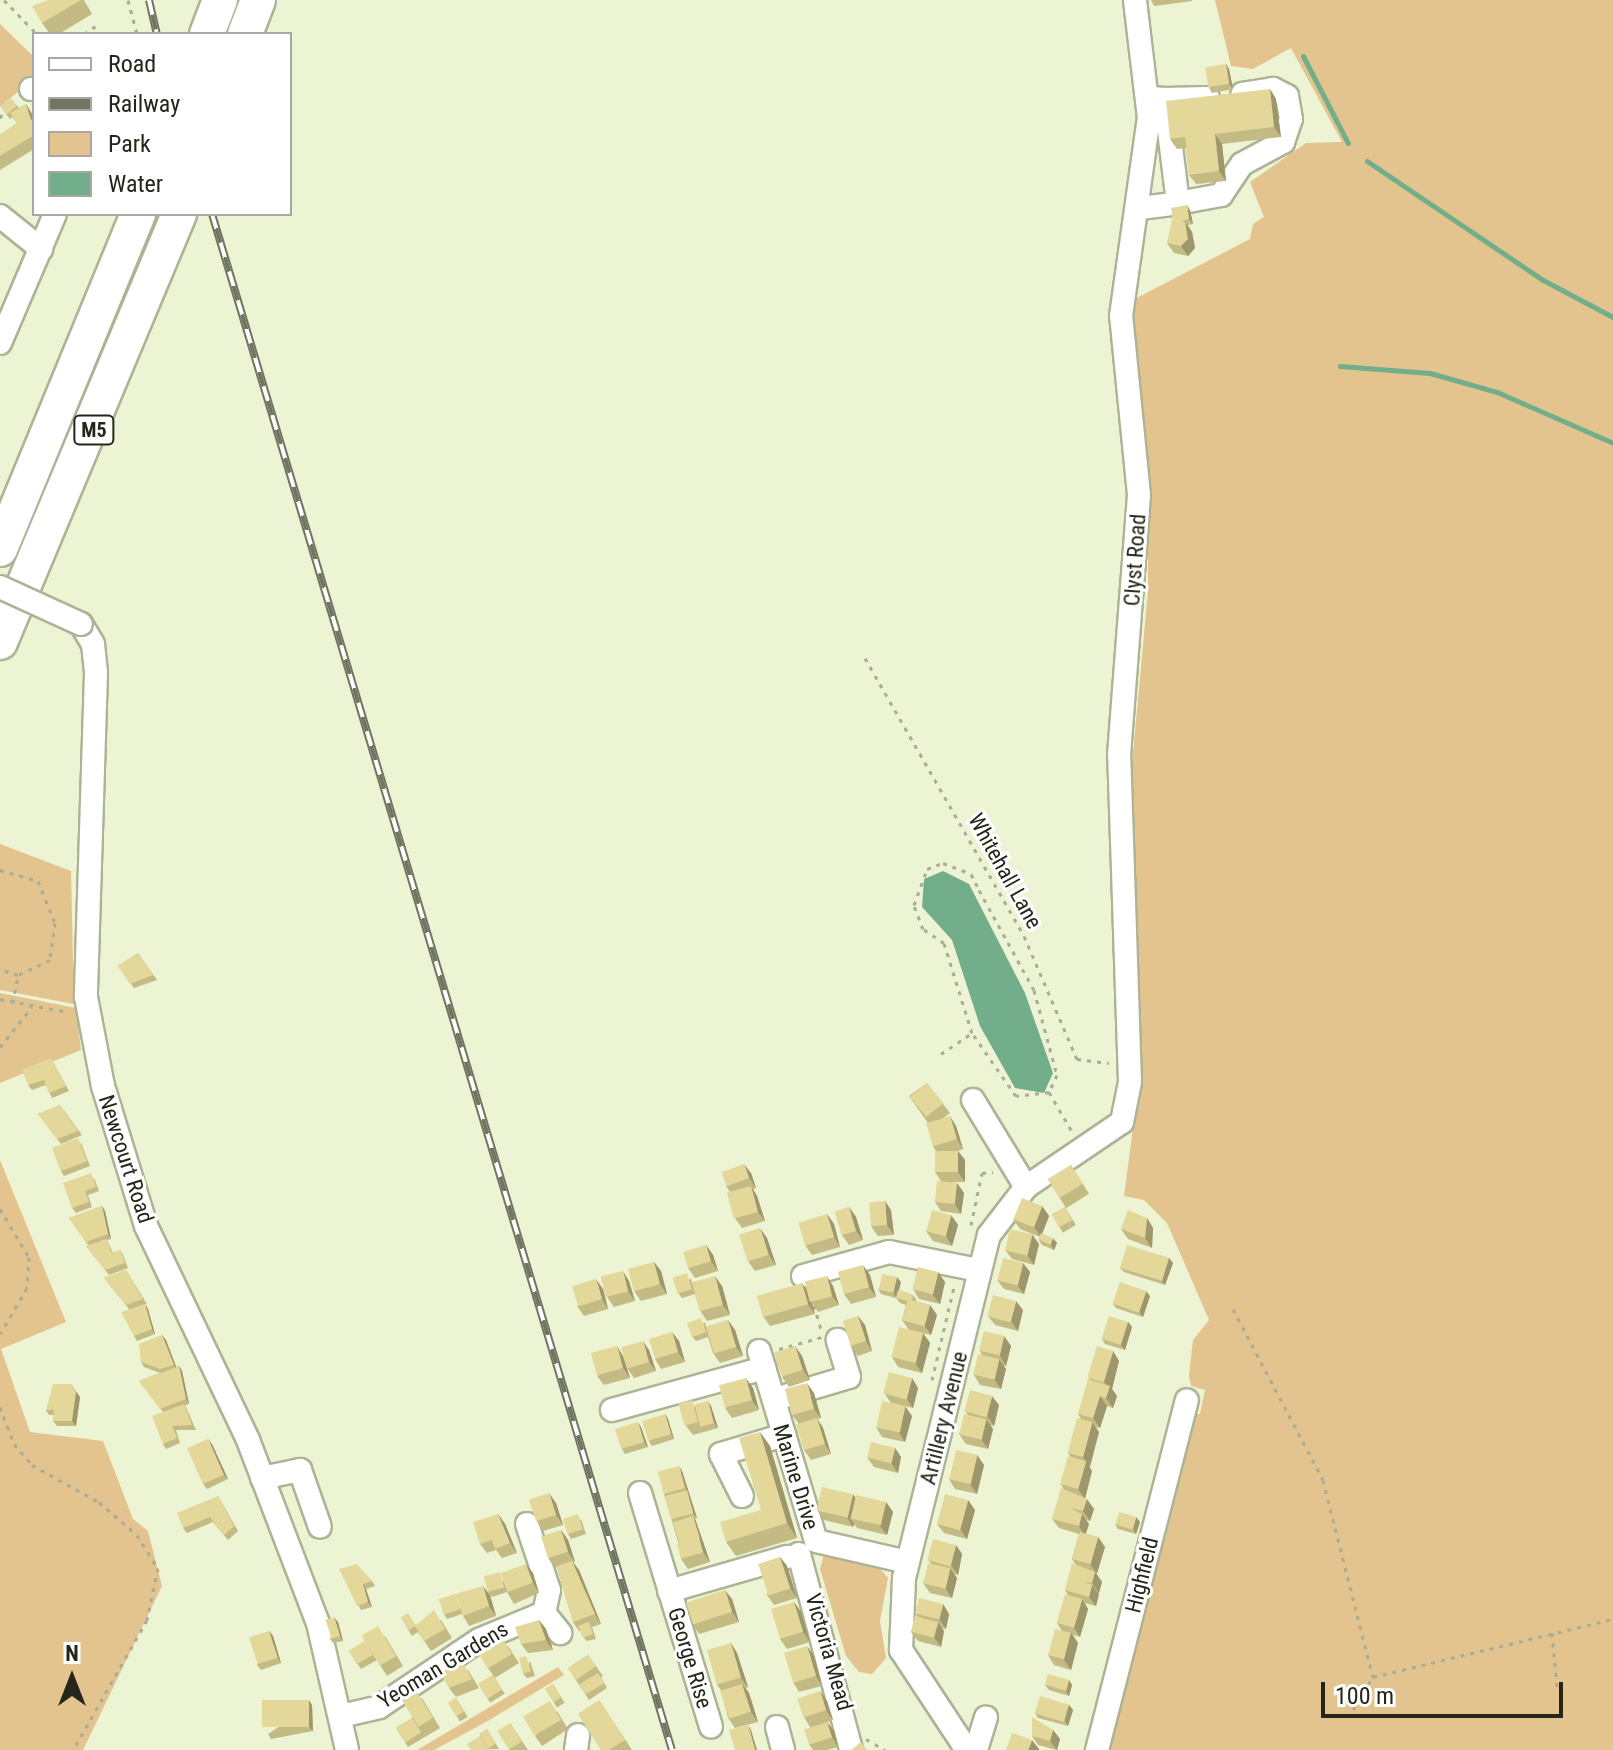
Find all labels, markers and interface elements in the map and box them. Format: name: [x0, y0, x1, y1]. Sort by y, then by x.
legend: [32, 32, 292, 216]
text: Road: [108, 50, 156, 78]
text: Railway: [108, 90, 180, 118]
text: Park: [108, 130, 151, 158]
text: Water: [108, 170, 163, 198]
road number: M5: [72, 414, 116, 446]
street label: Clyst Road: [1119, 513, 1151, 607]
street label: Whitehall Lane: [963, 809, 1047, 933]
street label: Newcourt Road: [93, 1092, 159, 1226]
street label: Artillery Avenue: [915, 1349, 973, 1487]
street label: Marine Drive: [767, 1421, 825, 1533]
street label: Highfield: [1120, 1534, 1164, 1616]
street label: Victoria Mead: [800, 1590, 858, 1714]
street label: George Rise: [662, 1604, 718, 1712]
street label: Yeoman Gardens: [373, 1616, 513, 1714]
north arrow: [32, 1638, 112, 1718]
text: N: [65, 1641, 79, 1666]
scale bar: [1325, 1666, 1567, 1716]
text: 100 m: [1335, 1682, 1394, 1710]

